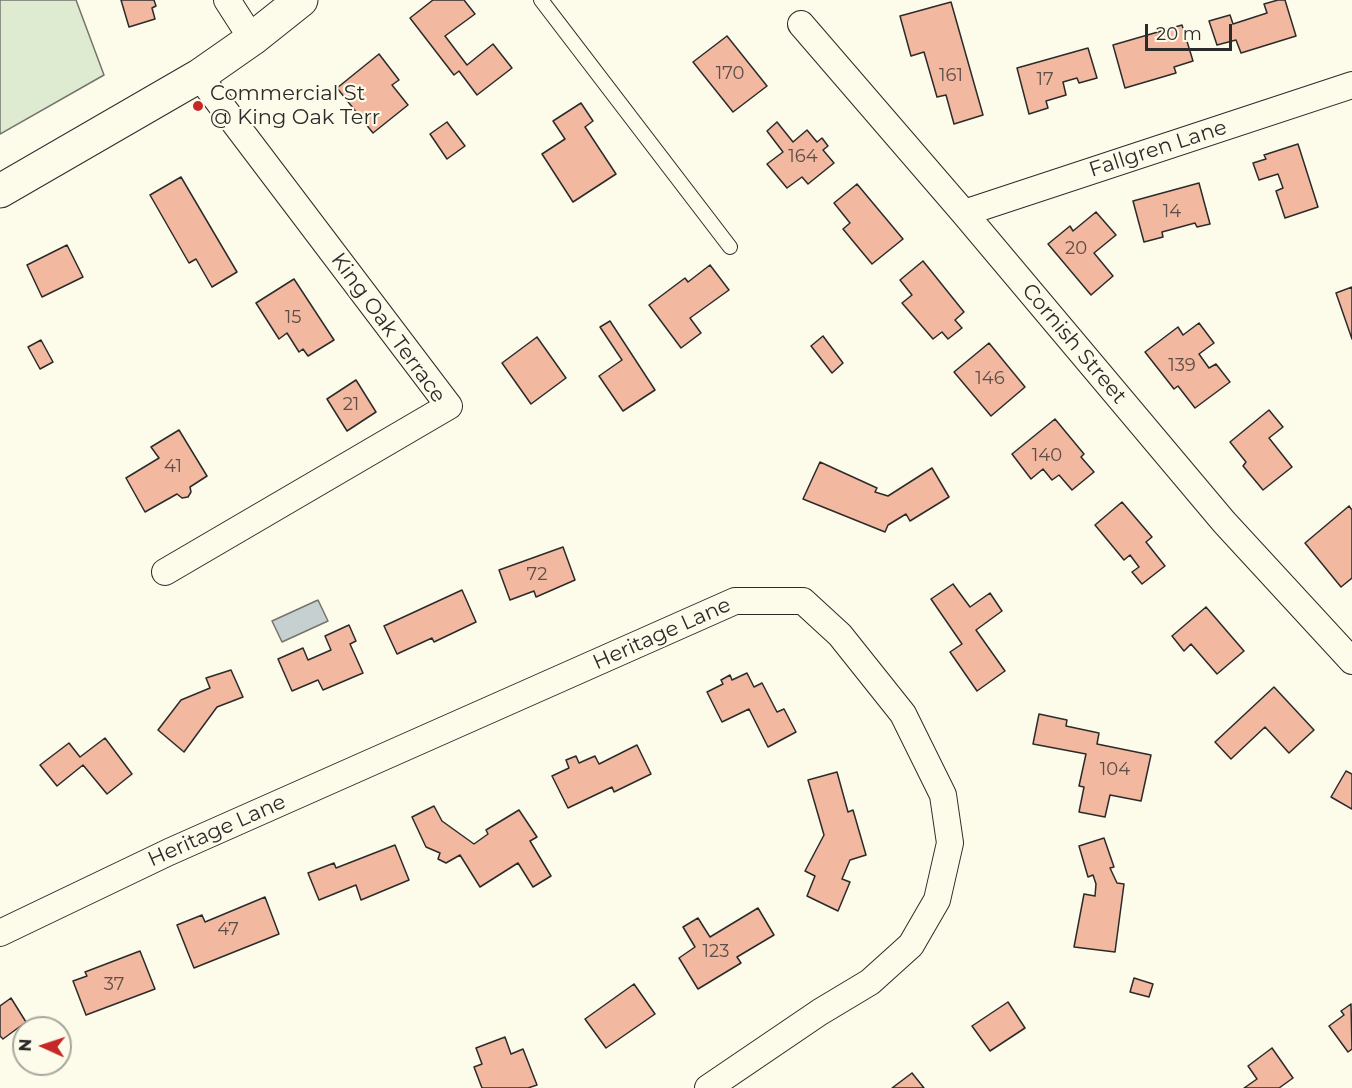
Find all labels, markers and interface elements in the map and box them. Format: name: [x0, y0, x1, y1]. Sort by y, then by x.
scale bar: [1148, 12, 1235, 50]
text: 20 m: [1156, 23, 1202, 45]
house number: 170: [716, 63, 744, 85]
house number: 161: [939, 65, 963, 87]
house number: 17: [1036, 69, 1054, 91]
place label: Commercial St @ King Oak Terr: [210, 81, 380, 131]
marker: Commercial St @ King Oak Terr: [191, 99, 205, 113]
street label: Fallgren Lane: [1086, 115, 1230, 183]
house number: 164: [788, 146, 818, 168]
house number: 14: [1163, 201, 1181, 223]
house number: 20: [1065, 238, 1087, 260]
street label: King Oak Terrace: [325, 248, 451, 408]
street label: Cornish Street: [1016, 279, 1132, 409]
house number: 15: [285, 307, 301, 329]
house number: 139: [1168, 355, 1196, 377]
house number: 146: [975, 368, 1005, 390]
house number: 21: [343, 394, 359, 416]
house number: 140: [1032, 445, 1062, 467]
house number: 41: [164, 456, 182, 478]
house number: 72: [527, 564, 547, 586]
street label: Heritage Lane: [589, 592, 735, 676]
house number: 104: [1100, 759, 1130, 781]
street label: Heritage Lane: [144, 789, 290, 873]
house number: 47: [217, 919, 239, 941]
house number: 123: [703, 941, 729, 963]
house number: 37: [104, 974, 124, 996]
north arrow: [12, 1016, 72, 1076]
text: N: [16, 1038, 35, 1052]

